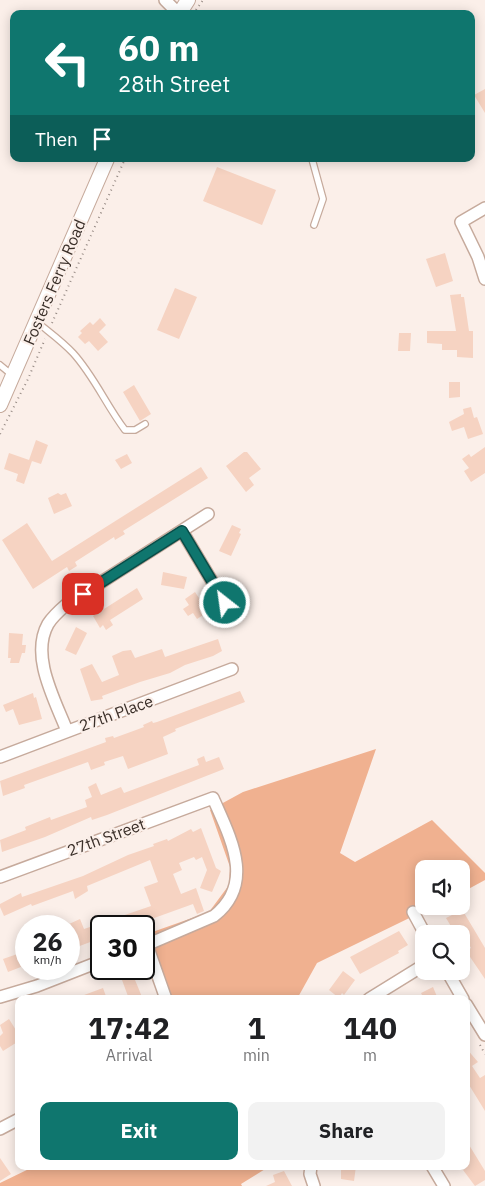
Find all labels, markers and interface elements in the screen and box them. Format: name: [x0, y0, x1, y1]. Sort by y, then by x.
text: 60 m: [118, 25, 200, 71]
icon: left: [35, 30, 100, 95]
text: 28th Street: [118, 69, 230, 98]
icon: arrive: [88, 125, 116, 153]
text: Then: [35, 127, 78, 151]
street label: Fosters Ferry Road: [18, 216, 90, 348]
pin: [62, 573, 104, 615]
position arrow: [198, 576, 250, 628]
icon: arrive: [69, 580, 97, 608]
street label: 27th Place: [76, 690, 156, 736]
street label: 27th Street: [64, 814, 148, 860]
map controls: [415, 860, 470, 980]
button: sound: [415, 860, 470, 915]
speed limit sign: 30: [90, 915, 155, 980]
text: 26: [32, 925, 63, 958]
button: search: [415, 925, 470, 980]
text: km/h: [33, 952, 62, 967]
text: 17:42: [88, 1008, 170, 1047]
text: 1: [247, 1008, 265, 1047]
text: 140: [343, 1008, 397, 1047]
text: Arrival: [106, 1045, 152, 1065]
text: min: [243, 1045, 270, 1065]
text: m: [363, 1045, 377, 1065]
button: Exit: [40, 1102, 238, 1160]
button: Share: [248, 1102, 445, 1160]

